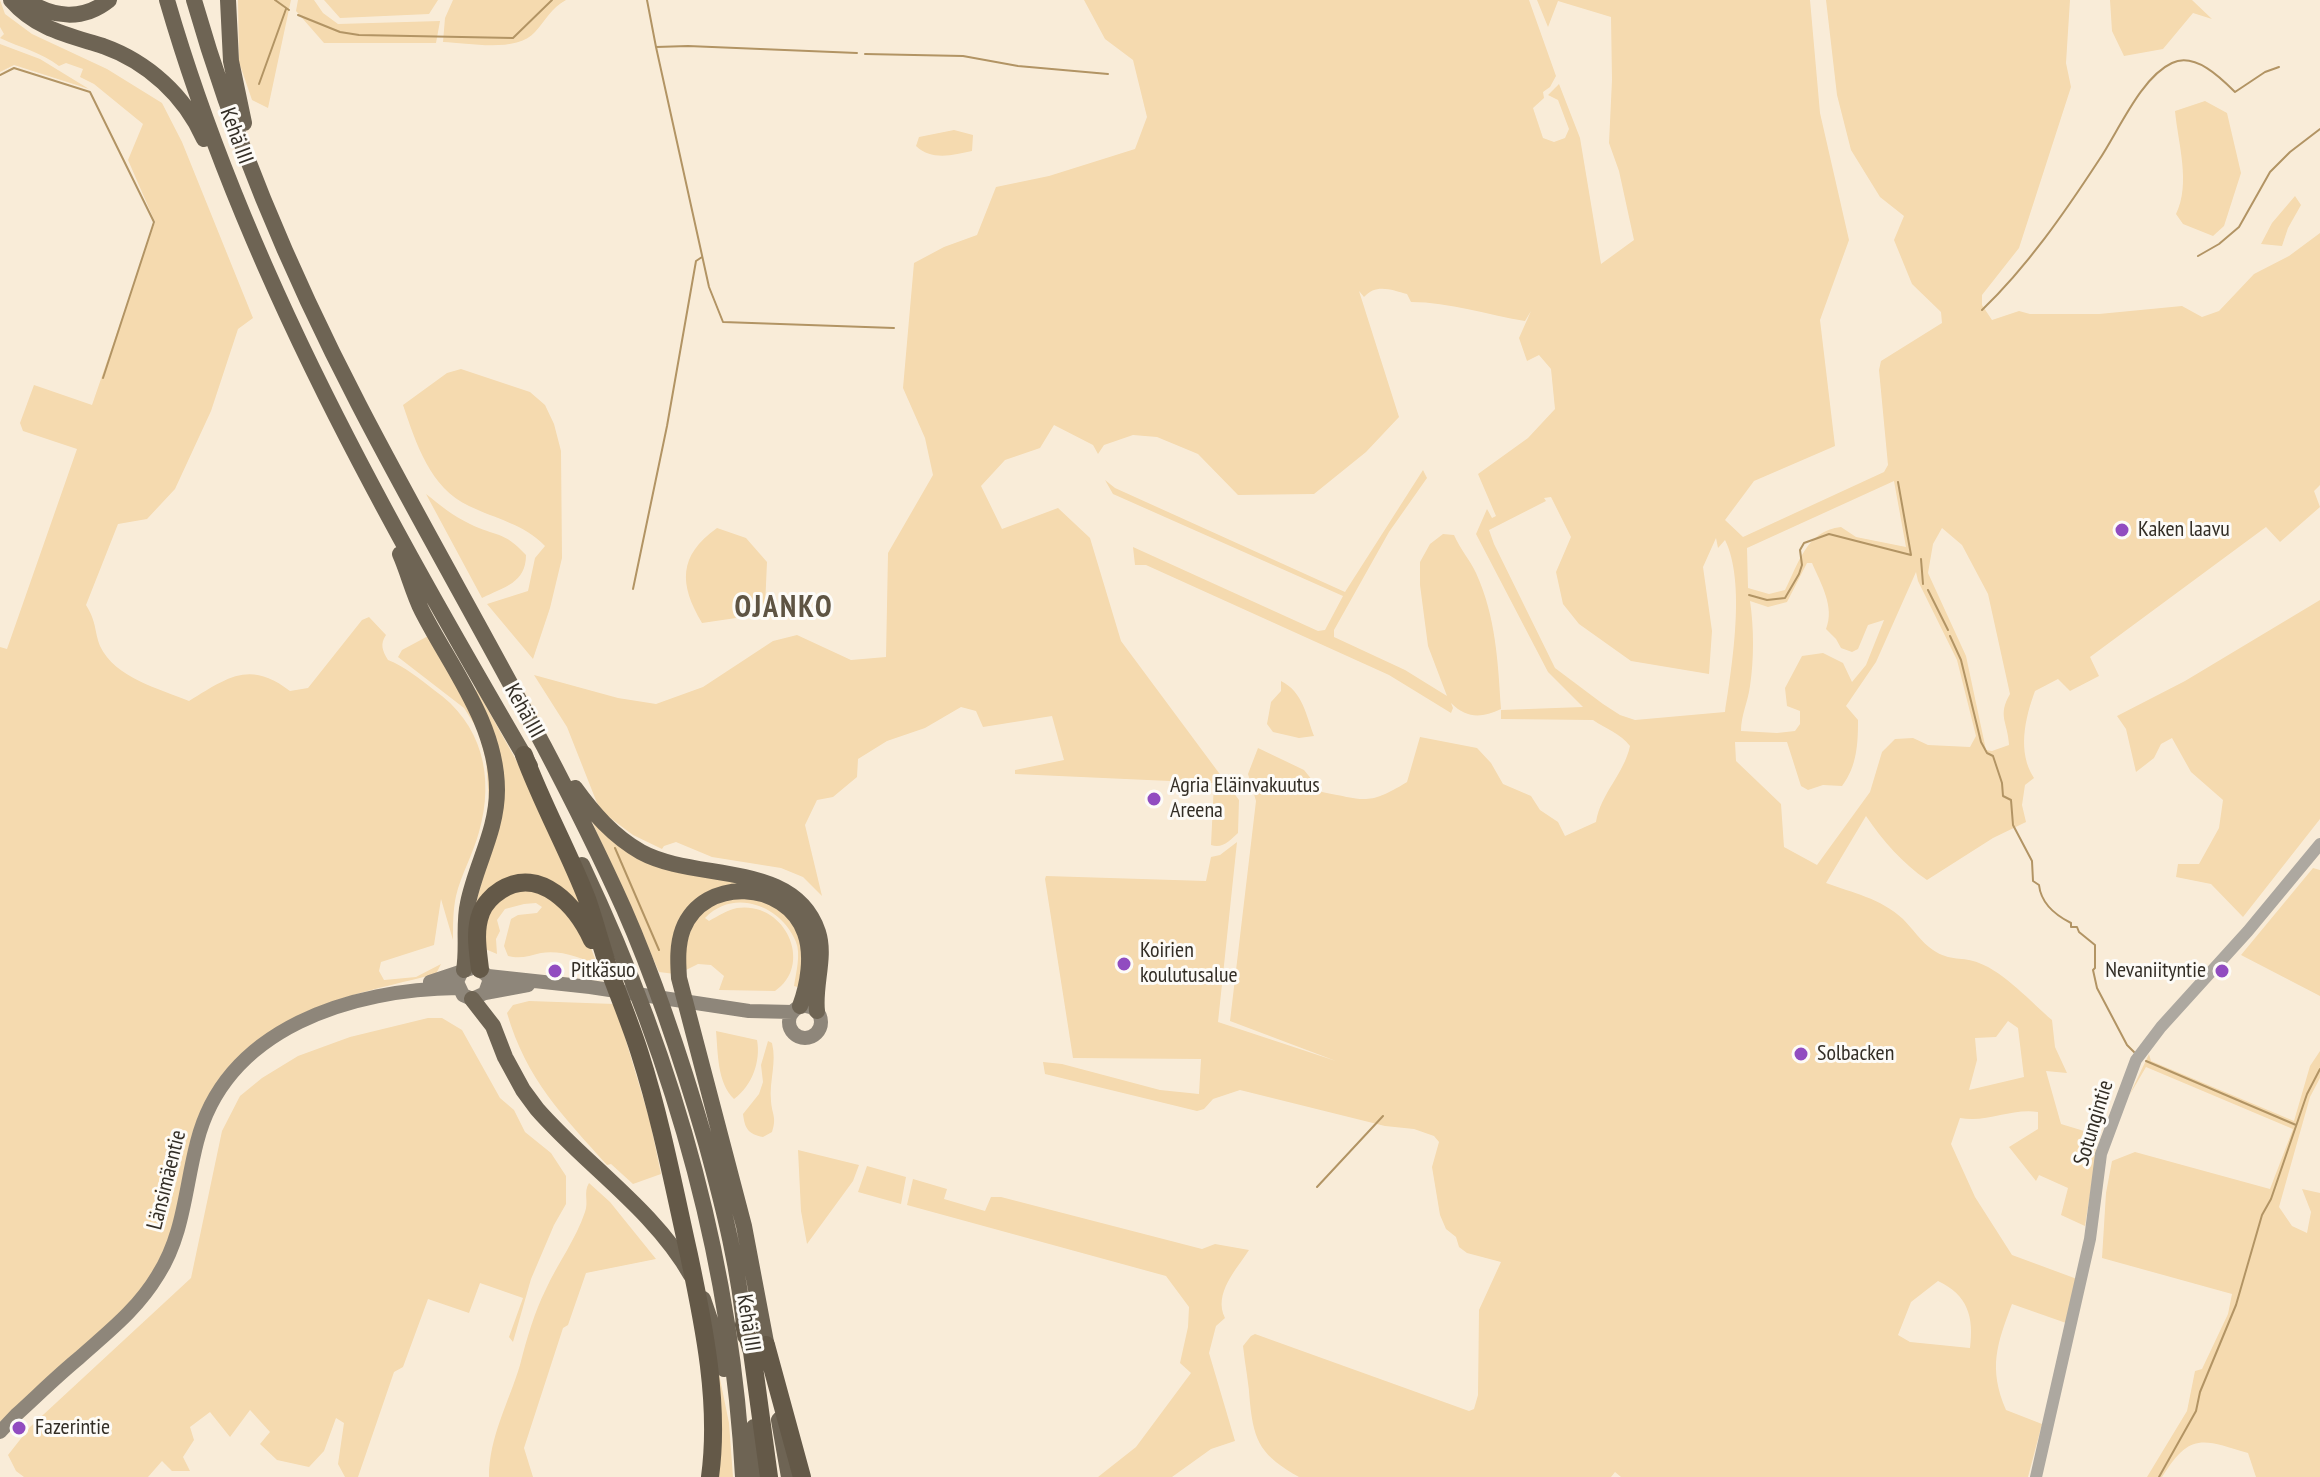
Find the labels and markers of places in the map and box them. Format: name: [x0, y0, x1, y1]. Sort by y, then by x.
place label: Kaken laavu: [2138, 517, 2230, 543]
marker: Kaken laavu: [2113, 521, 2131, 539]
place label: Agria Eläinvakuutus Areena: [1170, 773, 1320, 824]
marker: Agria Eläinvakuutus Areena: [1145, 790, 1163, 808]
place label: Koirien koulutusalue: [1140, 938, 1238, 990]
marker: Koirien koulutusalue: [1115, 955, 1133, 973]
place label: Pitkäsuo: [571, 958, 636, 984]
place label: Nevaniityntie: [2105, 958, 2206, 984]
marker: Pitkäsuo: [546, 962, 564, 980]
marker: Nevaniityntie: [2213, 962, 2231, 980]
place label: Solbacken: [1817, 1041, 1894, 1067]
marker: Solbacken: [1792, 1045, 1810, 1063]
place label: Fazerintie: [35, 1415, 110, 1441]
marker: Fazerintie: [10, 1419, 28, 1437]

